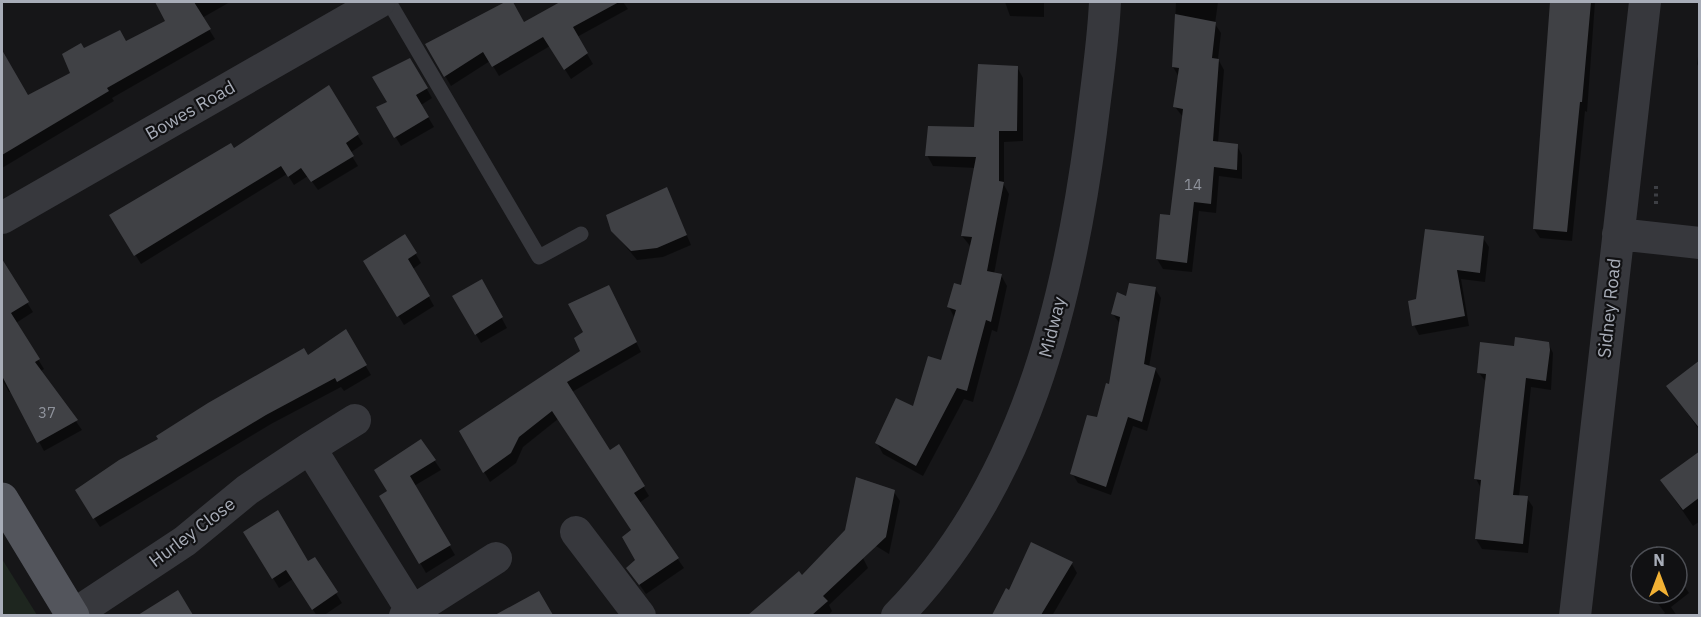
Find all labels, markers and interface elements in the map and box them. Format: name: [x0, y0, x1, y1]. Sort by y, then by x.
street label: Bowes Road: [141, 75, 239, 145]
house number: 14: [1184, 175, 1202, 194]
street label: Sidney Road: [1592, 257, 1626, 359]
street label: Midway: [1033, 294, 1071, 360]
house number: 37: [38, 403, 56, 422]
street label: Hurley Close: [144, 492, 240, 572]
north arrow: [1629, 545, 1689, 605]
text: N: [1653, 550, 1665, 570]

